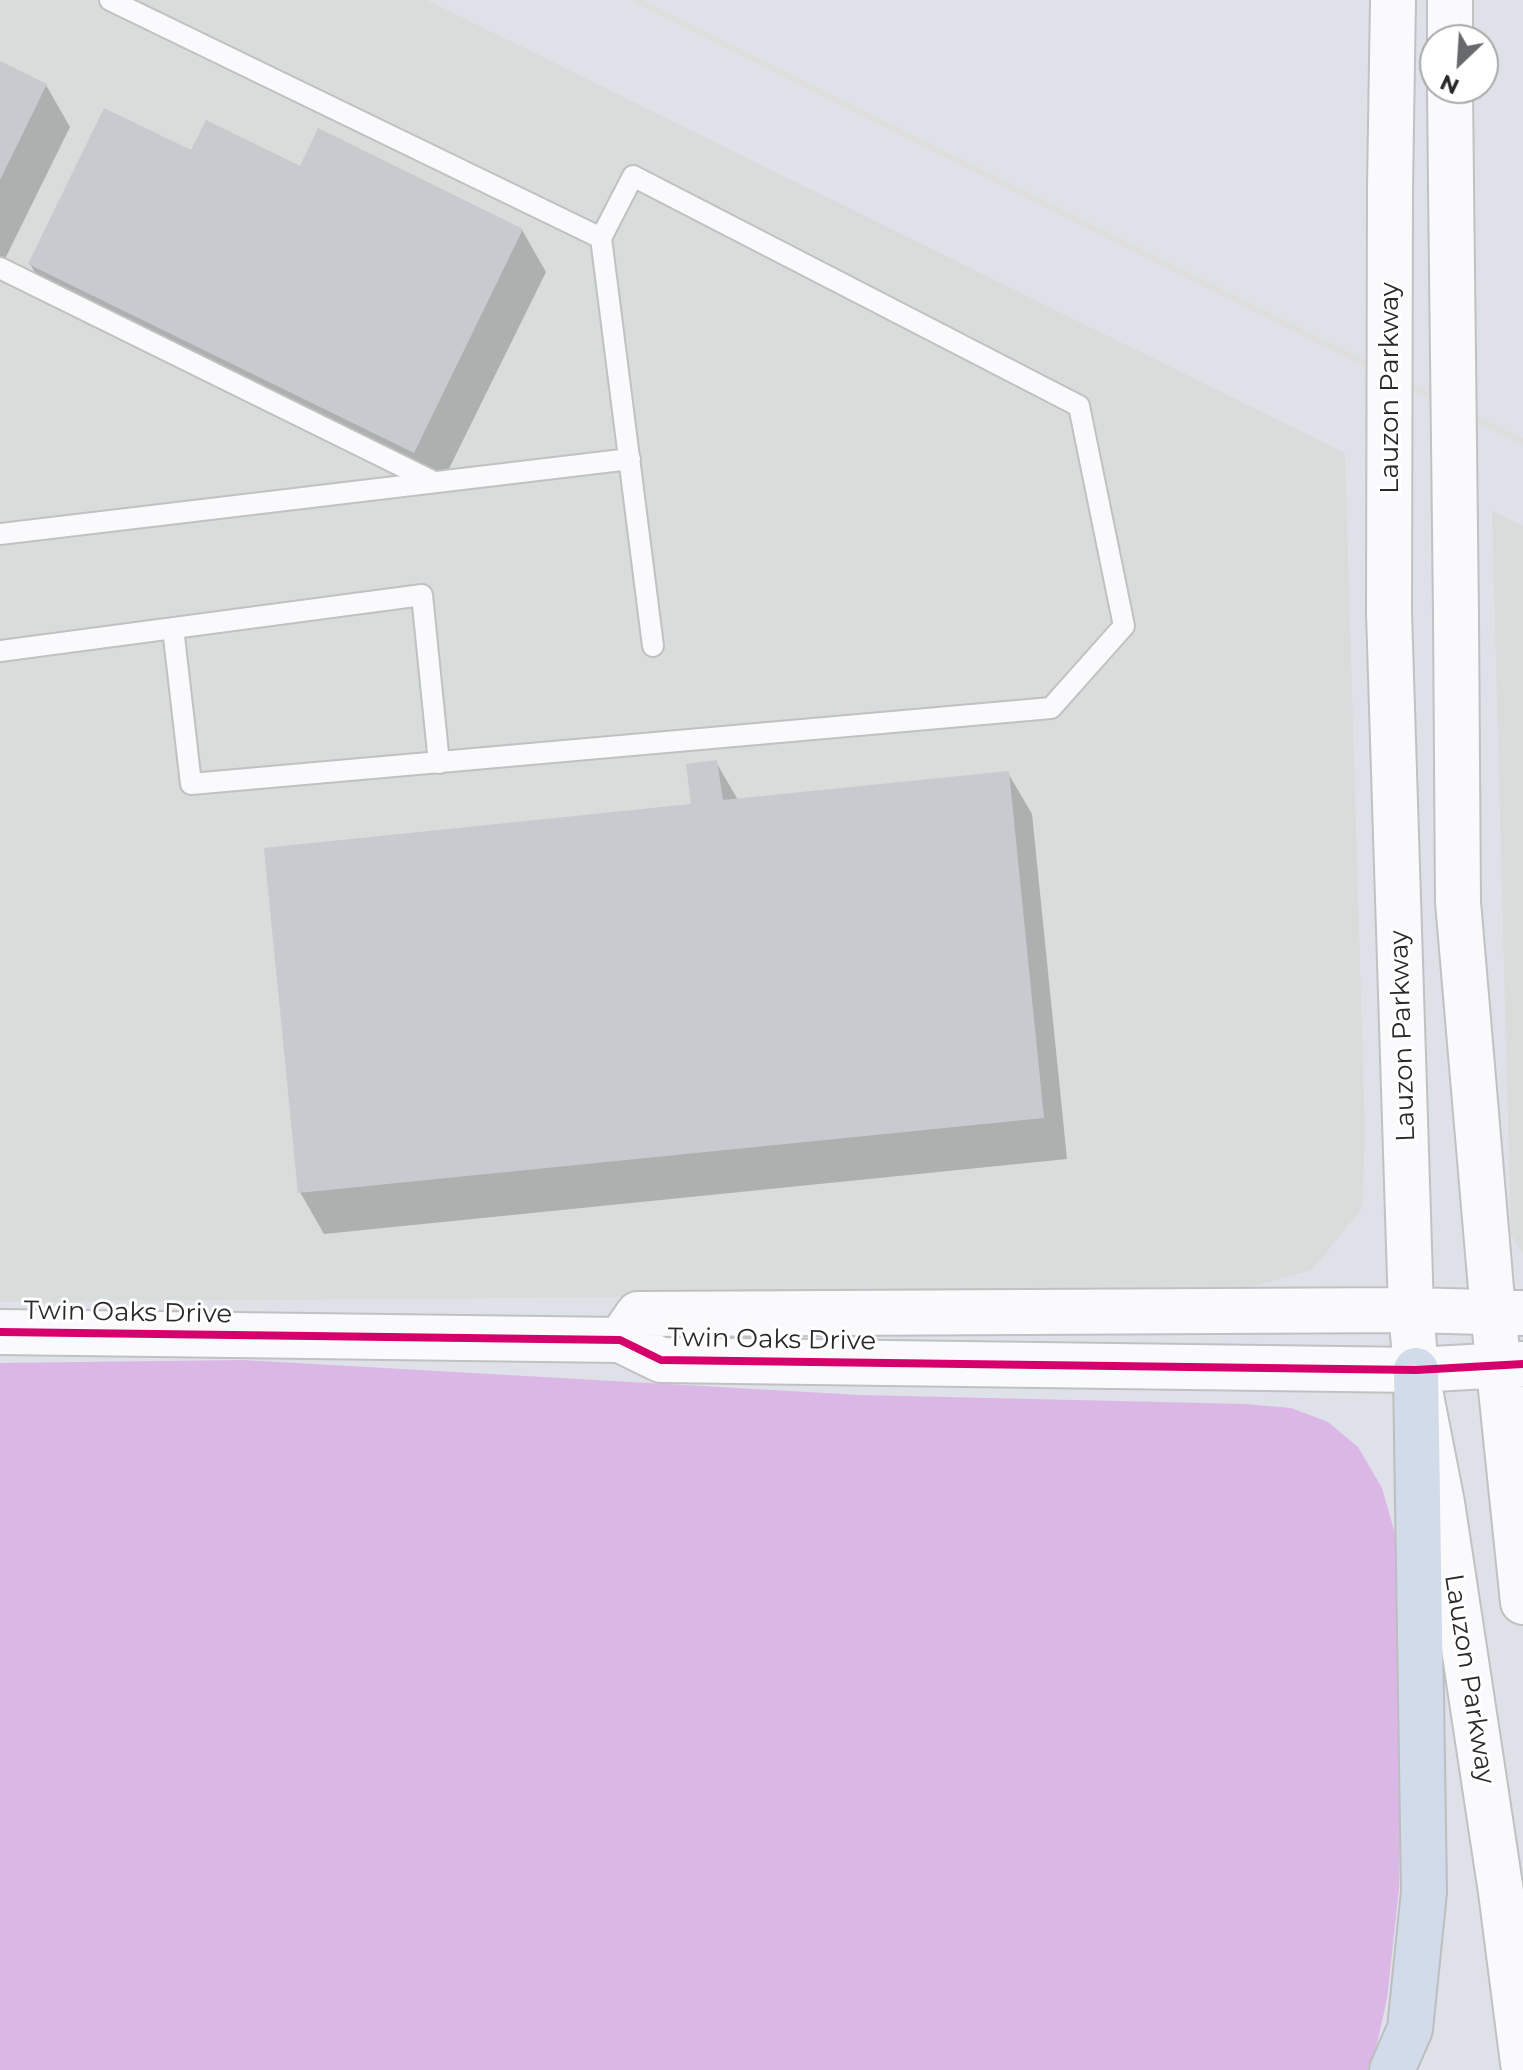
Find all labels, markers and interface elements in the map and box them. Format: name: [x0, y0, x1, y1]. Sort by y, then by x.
north arrow: [1419, 24, 1499, 104]
text: N: [1436, 68, 1463, 100]
street label: Lauzon Parkway: [1374, 282, 1406, 494]
street label: Lauzon Parkway: [1384, 930, 1422, 1142]
street label: Twin Oaks Drive: [24, 1296, 232, 1330]
street label: Twin Oaks Drive: [668, 1323, 876, 1357]
street label: Lauzon Parkway: [1437, 1572, 1501, 1786]

